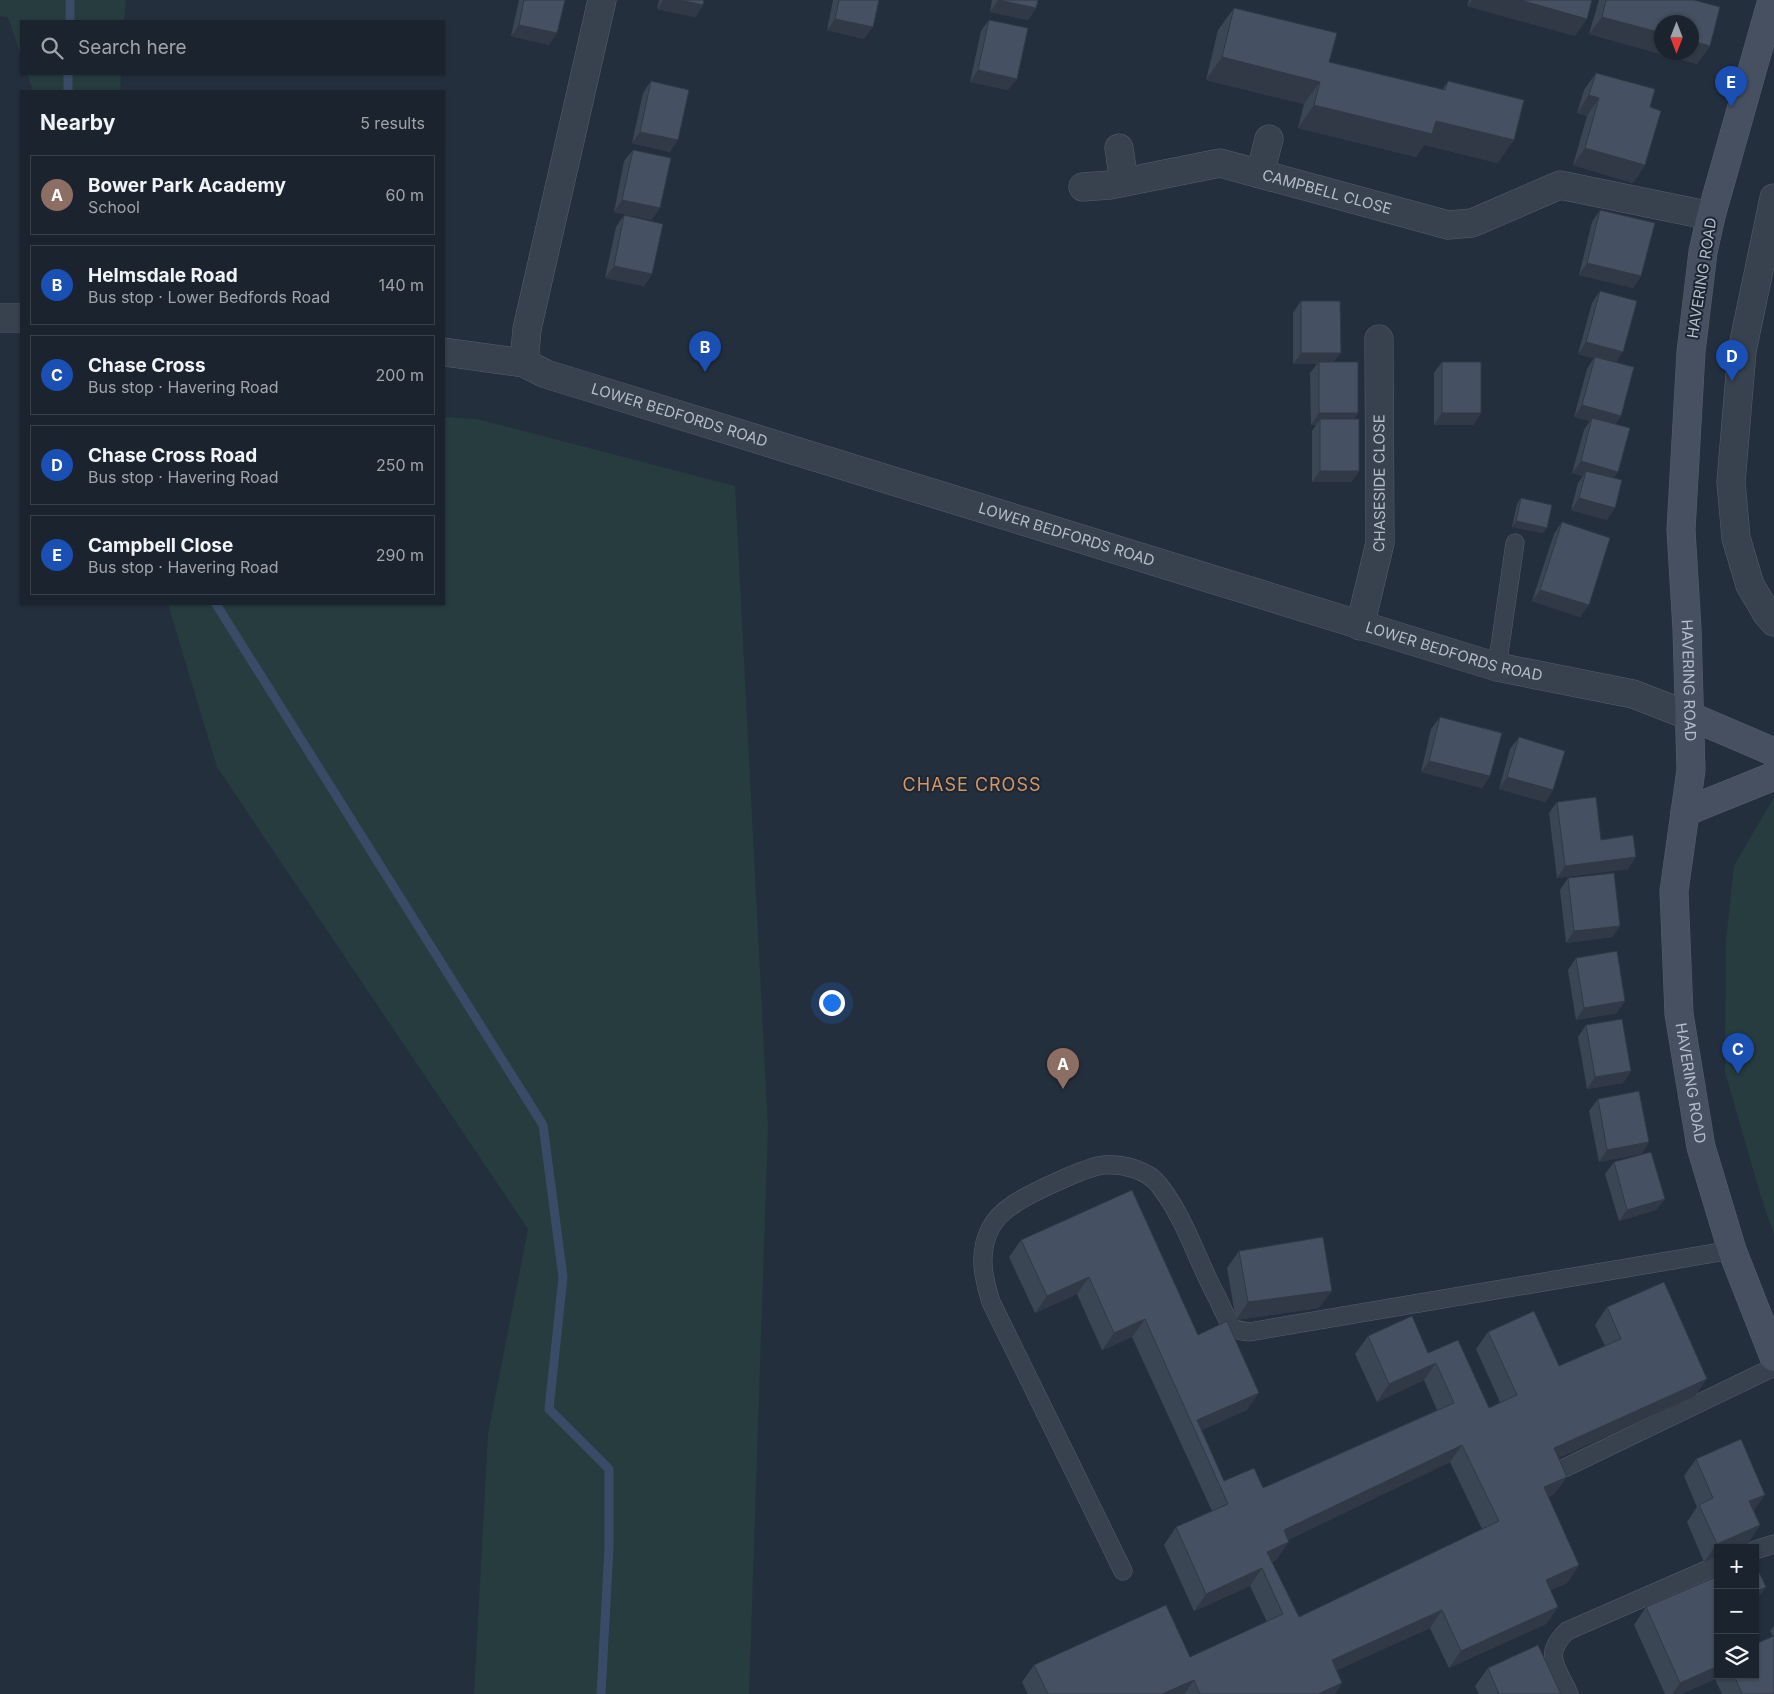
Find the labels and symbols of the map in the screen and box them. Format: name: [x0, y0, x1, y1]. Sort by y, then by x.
north arrow: [1654, 15, 1699, 60]
pin: E: [1715, 66, 1747, 107]
street label: CAMPBELL CLOSE: [1260, 165, 1394, 218]
street label: HAVERING ROAD: [1683, 216, 1720, 340]
pin: B: [689, 331, 721, 372]
pin: D: [1716, 340, 1748, 381]
street label: LOWER BEDFORDS ROAD: [589, 379, 770, 451]
street label: CHASESIDE CLOSE: [1368, 414, 1389, 554]
street label: LOWER BEDFORDS ROAD: [976, 498, 1157, 570]
street label: LOWER BEDFORDS ROAD: [1363, 617, 1544, 685]
street label: HAVERING ROAD: [1677, 619, 1700, 742]
district label: CHASE CROSS: [903, 774, 1041, 795]
your location: [819, 990, 845, 1016]
street label: HAVERING ROAD: [1672, 1021, 1710, 1145]
pin: C: [1722, 1033, 1754, 1074]
pin: A: [1047, 1048, 1079, 1089]

